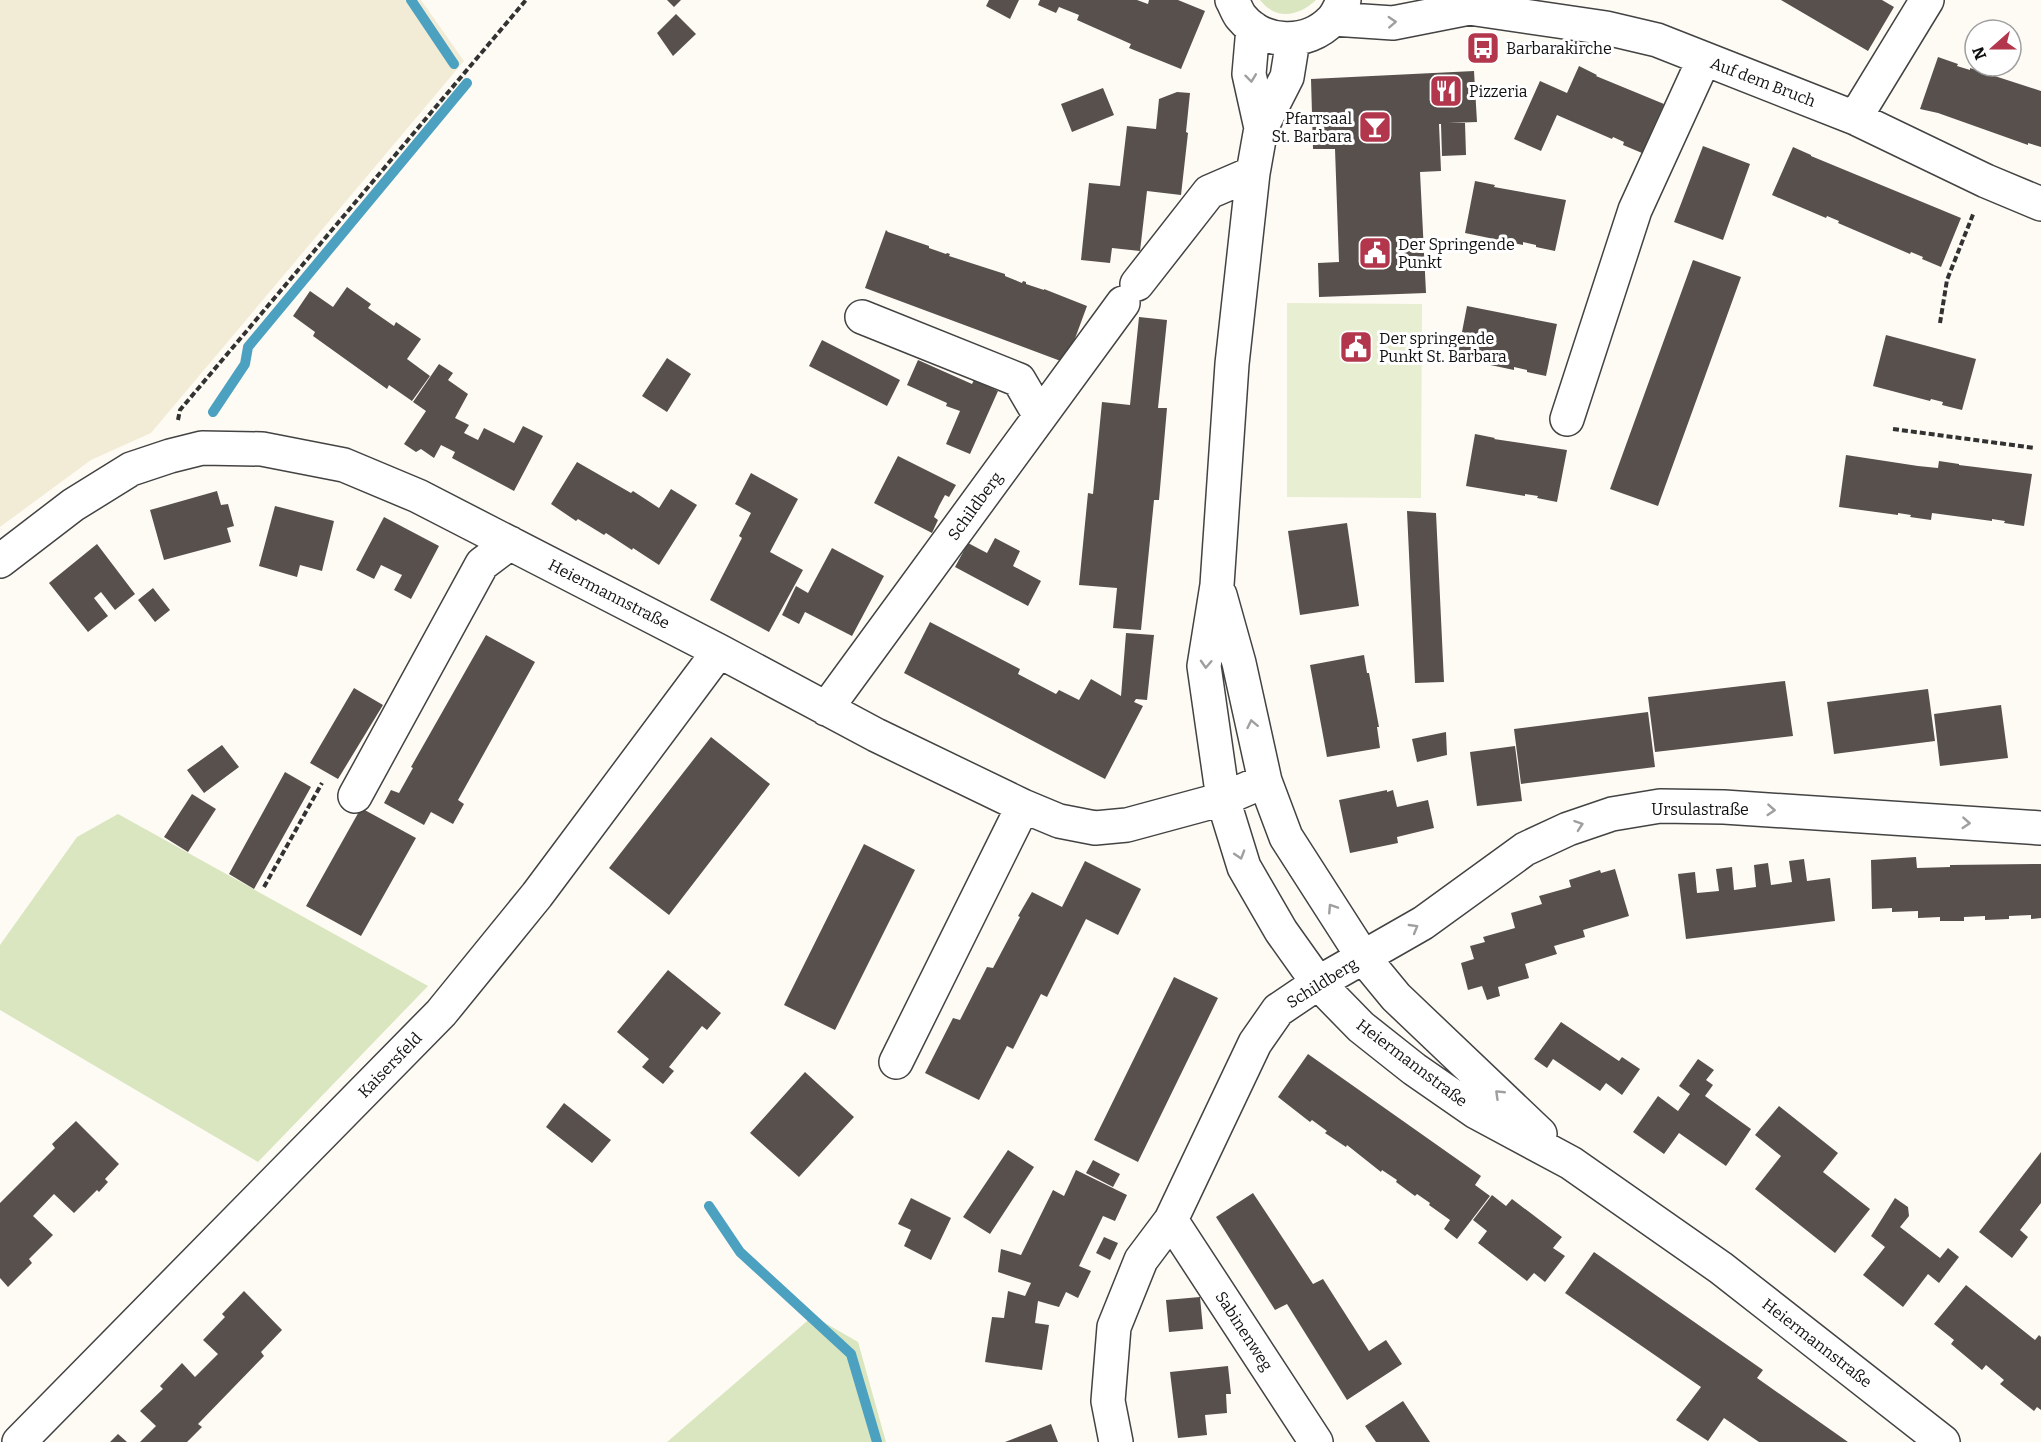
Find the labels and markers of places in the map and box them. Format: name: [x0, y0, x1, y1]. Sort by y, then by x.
bus stop icon: Barbarakirche: [1465, 30, 1501, 66]
place label: Barbarakirche: [1506, 39, 1612, 58]
restaurant icon: Pizzeria: [1428, 73, 1464, 109]
place label: Pizzeria: [1469, 82, 1528, 101]
place label: Pfarrsaal St. Barbara: [1271, 109, 1352, 146]
bar icon: Pfarrsaal St. Barbara: [1357, 109, 1393, 145]
public building icon: Der Springende Punkt: [1357, 235, 1393, 271]
place label: Der Springende Punkt: [1398, 235, 1515, 272]
public building icon: Der springende Punkt St. Barbara: [1338, 329, 1374, 365]
place label: Der springende Punkt St. Barbara: [1379, 329, 1507, 366]

